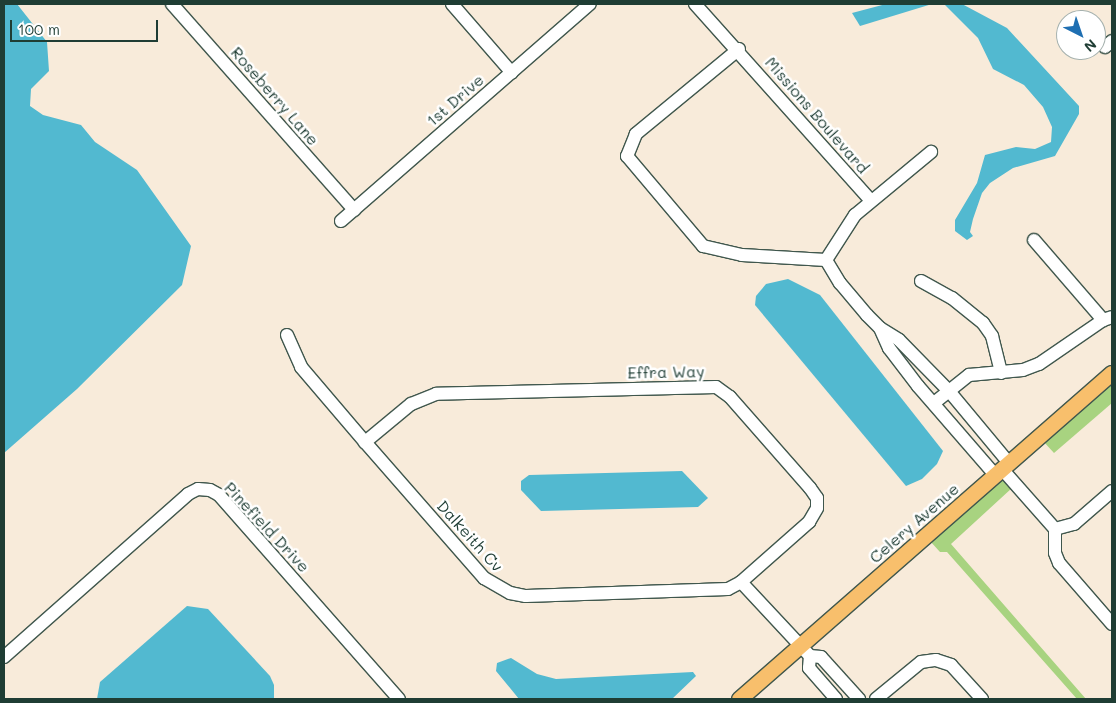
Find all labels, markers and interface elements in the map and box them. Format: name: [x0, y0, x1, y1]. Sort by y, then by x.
scale bar: [12, 10, 160, 42]
north arrow: [1056, 10, 1106, 60]
text: 100 m: [18, 19, 60, 39]
text: N: [1080, 35, 1101, 57]
street label: Roseberry Lane: [227, 43, 323, 149]
street label: Missions Boulevard: [761, 53, 873, 177]
street label: 1st Drive: [423, 70, 487, 130]
street label: Effra Way: [627, 362, 705, 382]
street label: Pinefield Drive: [220, 478, 314, 576]
street label: Celery Avenue: [865, 479, 963, 567]
street label: Dalkeith Cv: [433, 496, 507, 576]

